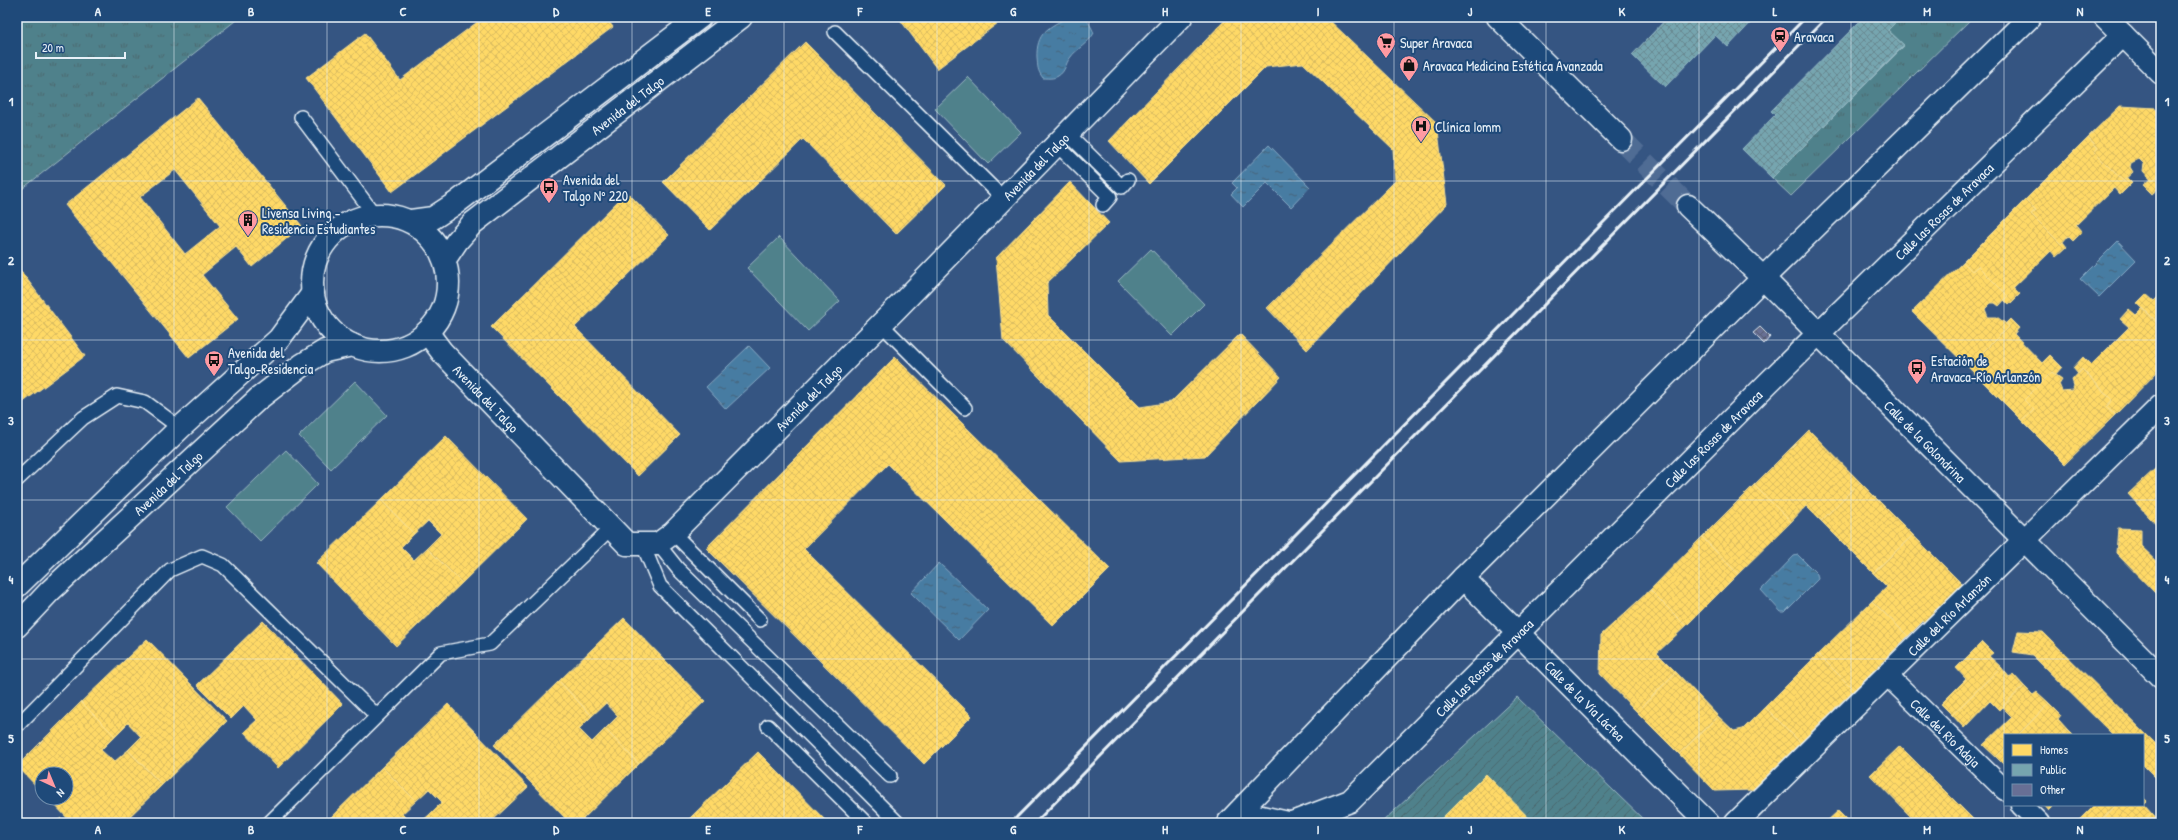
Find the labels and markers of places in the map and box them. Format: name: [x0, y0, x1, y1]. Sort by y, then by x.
station icon: Aravaca: [1769, 25, 1791, 53]
place label: Aravaca: [1794, 27, 1834, 46]
supermarket icon: Super Aravaca: [1375, 31, 1397, 59]
place label: Super Aravaca: [1400, 33, 1472, 53]
shop icon: Aravaca Medicina Estética Avanzada: [1398, 54, 1420, 82]
place label: Aravaca Medicina Estética Avanzada: [1423, 56, 1603, 75]
hospital icon: Clínica Iomm: [1410, 115, 1432, 143]
place label: Clínica Iomm: [1435, 117, 1501, 136]
place label: Avenida del Talgo Nº 220: [563, 170, 628, 206]
bus stop icon: Avenida del Talgo Nº 220: [538, 176, 560, 204]
place label: Livensa Living - Residencia Estudiantes: [262, 203, 375, 238]
building icon: Livensa Living - Residencia Estudiantes: [237, 209, 259, 237]
place label: Avenida del Talgo-Residencia: [228, 343, 314, 379]
bus stop icon: Avenida del Talgo-Residencia: [203, 349, 225, 377]
place label: Estación de Aravaca-Río Arlanzón: [1931, 351, 2040, 386]
bus stop icon: Estación de Aravaca-Río Arlanzón: [1906, 357, 1928, 385]

